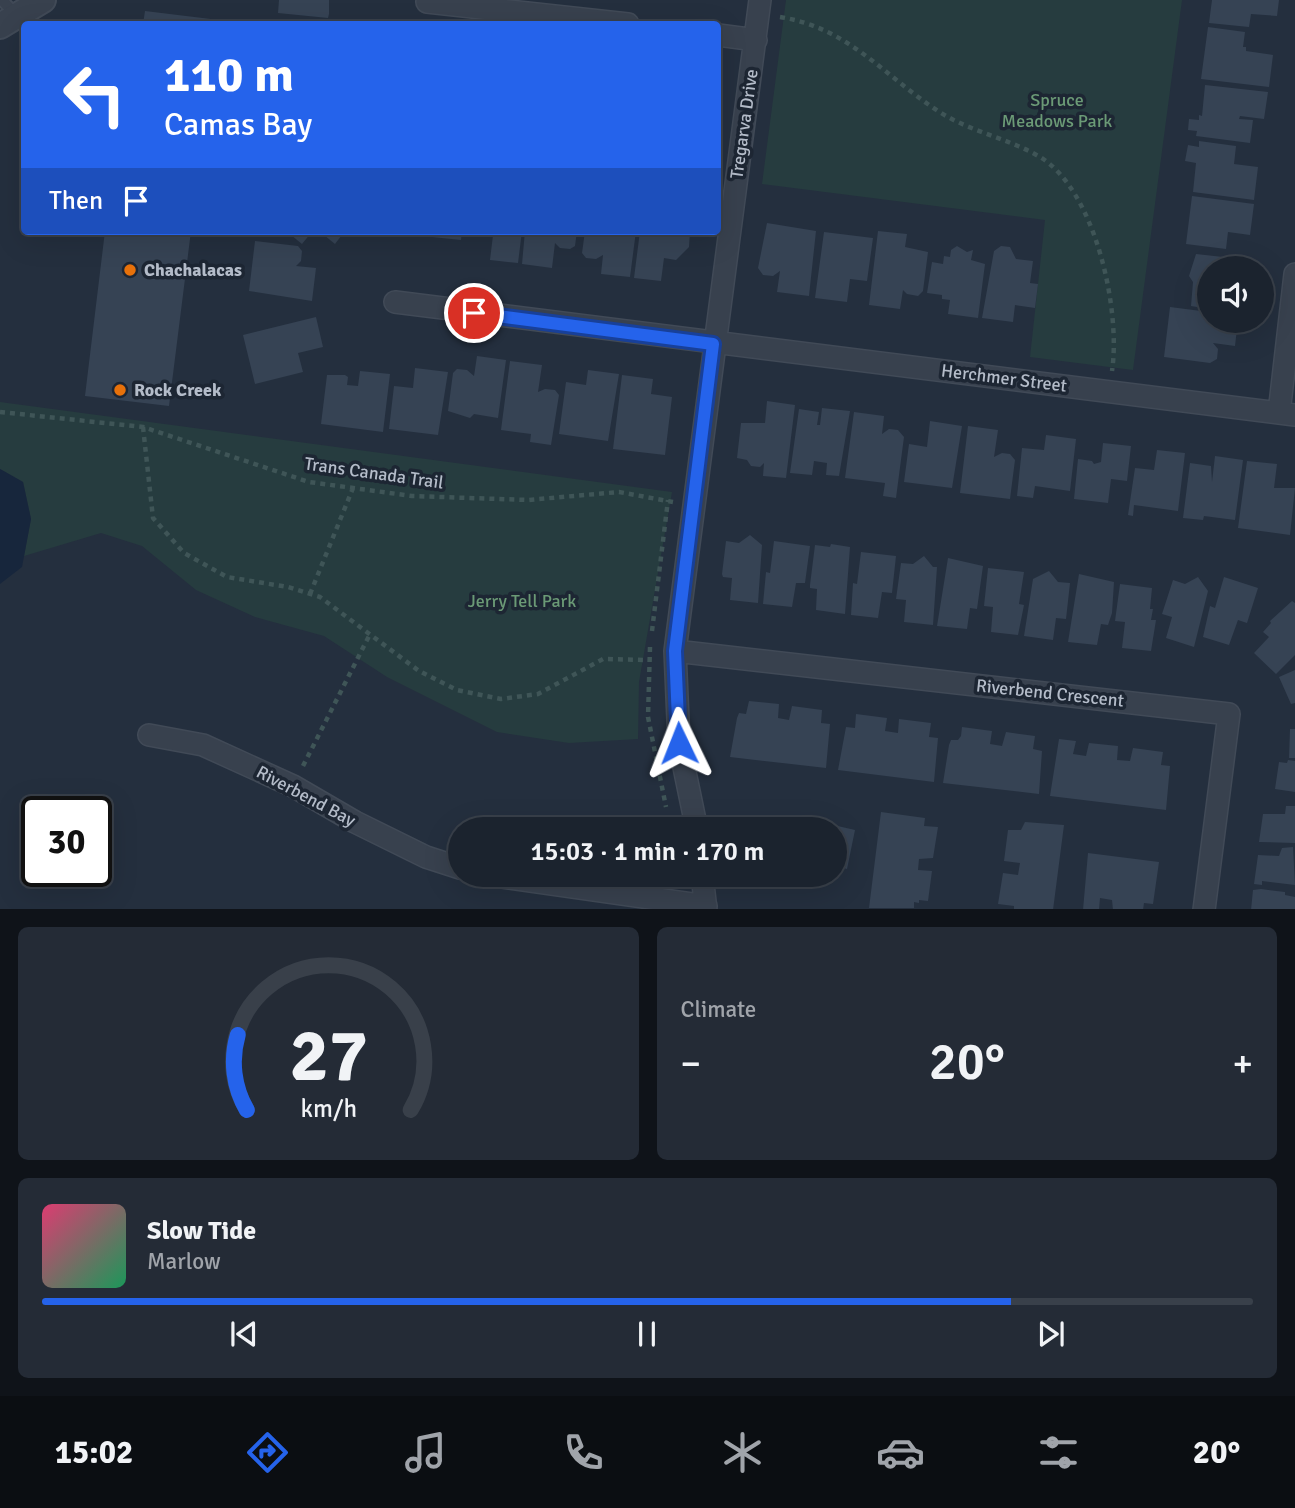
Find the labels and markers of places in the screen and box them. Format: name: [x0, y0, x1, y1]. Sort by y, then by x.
place label: Chachalacas: [144, 259, 242, 281]
marker: Chachalacas: [122, 262, 138, 278]
pin: [444, 283, 504, 343]
place label: Rock Creek: [134, 379, 222, 401]
marker: Rock Creek: [112, 382, 128, 398]

